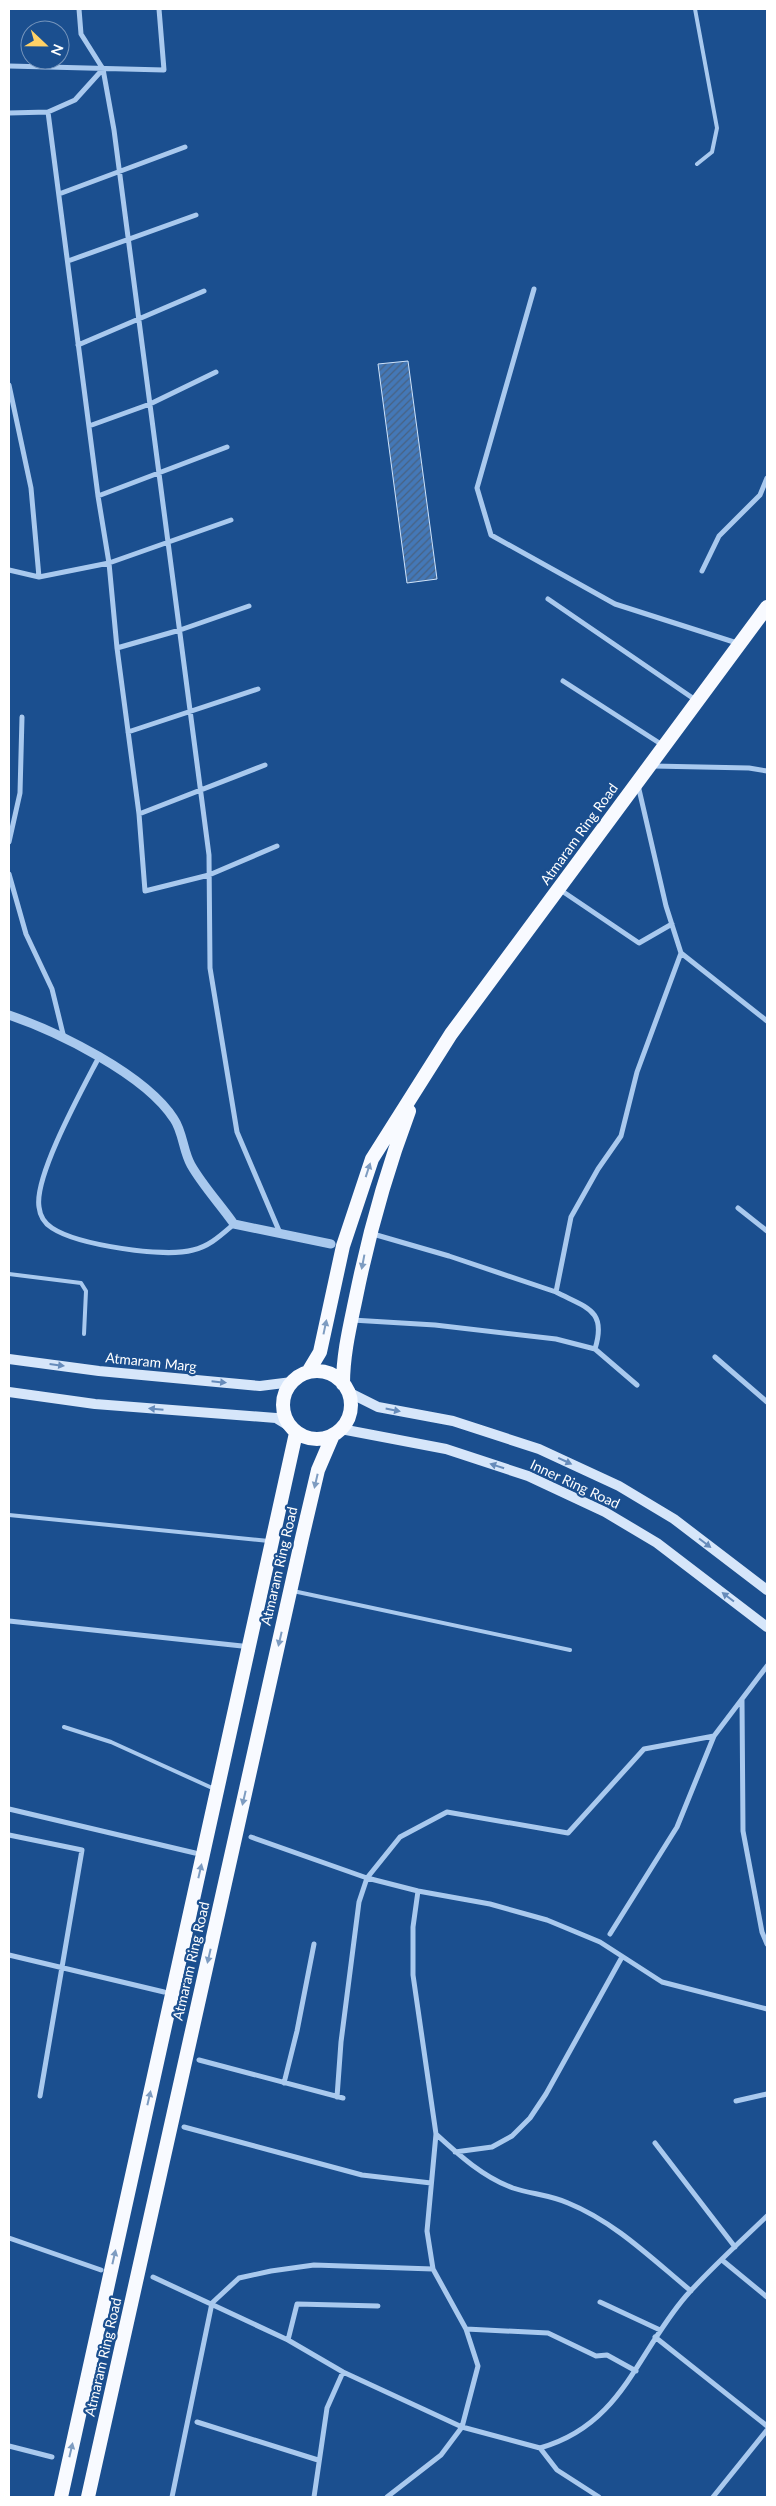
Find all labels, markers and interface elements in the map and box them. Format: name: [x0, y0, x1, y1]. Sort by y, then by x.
north arrow: [20, 20, 70, 70]
text: N: [48, 42, 67, 58]
street label: Atmaram Ring Road: [536, 780, 621, 888]
one-way arrow: [364, 1162, 372, 1177]
one-way arrow: [359, 1254, 367, 1269]
one-way arrow: [321, 1319, 329, 1334]
street label: Atmaram Marg: [105, 1348, 197, 1375]
one-way arrow: [49, 1361, 65, 1369]
one-way arrow: [211, 1379, 227, 1387]
one-way arrow: [147, 1404, 163, 1412]
one-way arrow: [386, 1406, 402, 1414]
street label: Inner Ring Road: [528, 1455, 623, 1512]
one-way arrow: [558, 1457, 572, 1465]
one-way arrow: [490, 1461, 505, 1469]
one-way arrow: [312, 1473, 320, 1488]
street label: Atmaram Ring Road: [257, 1505, 300, 1627]
one-way arrow: [698, 1538, 712, 1548]
one-way arrow: [721, 1592, 735, 1602]
one-way arrow: [276, 1631, 284, 1646]
one-way arrow: [240, 1790, 248, 1805]
one-way arrow: [196, 1864, 204, 1879]
street label: Atmaram Ring Road: [169, 1900, 212, 2022]
one-way arrow: [205, 1949, 213, 1964]
one-way arrow: [146, 2090, 154, 2106]
one-way arrow: [110, 2249, 118, 2264]
street label: Atmaram Ring Road: [81, 2296, 124, 2418]
one-way arrow: [67, 2442, 75, 2457]

